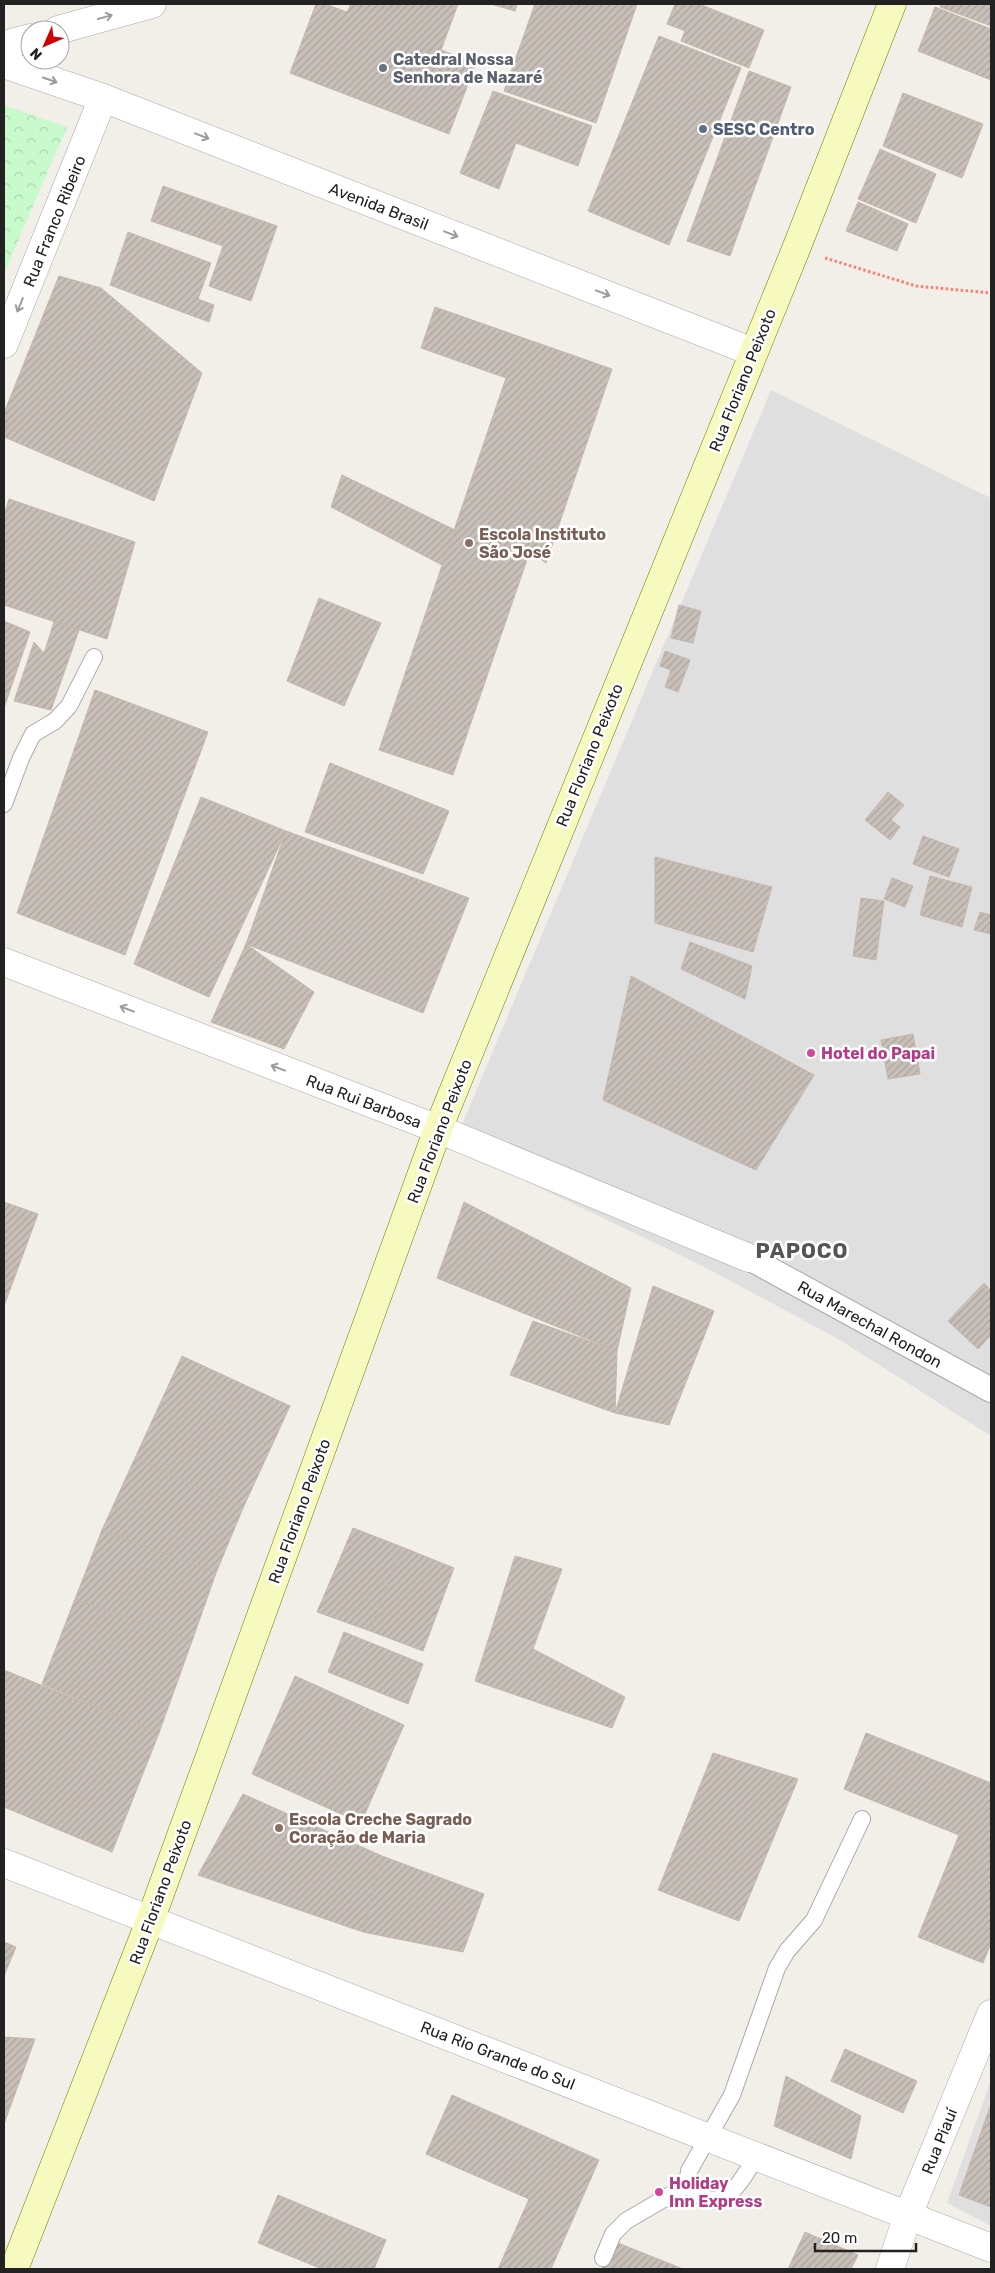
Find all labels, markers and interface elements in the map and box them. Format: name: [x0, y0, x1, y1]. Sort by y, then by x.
one-way arrow: [96, 12, 112, 21]
north arrow: [20, 20, 70, 70]
text: N: [27, 44, 46, 63]
place label: Catedral Nossa Senhora de Nazaré: [393, 50, 543, 87]
marker: Catedral Nossa Senhora de Nazaré: [377, 62, 389, 74]
one-way arrow: [42, 75, 58, 85]
place label: SESC Centro: [713, 120, 815, 139]
marker: SESC Centro: [697, 123, 709, 135]
one-way arrow: [194, 132, 209, 141]
street label: Rua Franco Ribeiro: [19, 153, 90, 290]
street label: Avenida Brasil: [326, 179, 431, 234]
one-way arrow: [443, 230, 458, 239]
one-way arrow: [595, 290, 610, 299]
one-way arrow: [14, 297, 24, 312]
street label: Rua Floriano Peixoto: [705, 306, 780, 455]
place label: Escola Instituto São José: [479, 525, 606, 562]
marker: Escola Instituto São José: [463, 537, 475, 549]
street label: Rua Floriano Peixoto: [552, 681, 627, 830]
one-way arrow: [119, 1004, 135, 1013]
place label: Hotel do Papai: [821, 1044, 935, 1063]
marker: Hotel do Papai: [805, 1047, 817, 1059]
street label: Rua Floriano Peixoto: [403, 1056, 476, 1206]
one-way arrow: [271, 1063, 286, 1072]
street label: Rua Rui Barbosa: [303, 1071, 424, 1132]
district label: PAPOCO: [755, 1238, 849, 1263]
street label: Rua Marechal Rondon: [794, 1277, 945, 1372]
street label: Rua Floriano Peixoto: [264, 1436, 335, 1586]
place label: Escola Creche Sagrado Coração de Maria: [289, 1810, 472, 1847]
street label: Rua Floriano Peixoto: [125, 1817, 196, 1967]
marker: Escola Creche Sagrado Coração de Maria: [273, 1822, 285, 1834]
street label: Rua Rio Grande do Sul: [418, 2017, 578, 2094]
street label: Rua Piauí: [918, 2104, 962, 2177]
place label: Holiday Inn Express: [669, 2174, 762, 2211]
marker: Holiday Inn Express: [653, 2186, 665, 2198]
scale bar: [815, 2220, 916, 2252]
text: 20 m: [822, 2229, 857, 2247]

